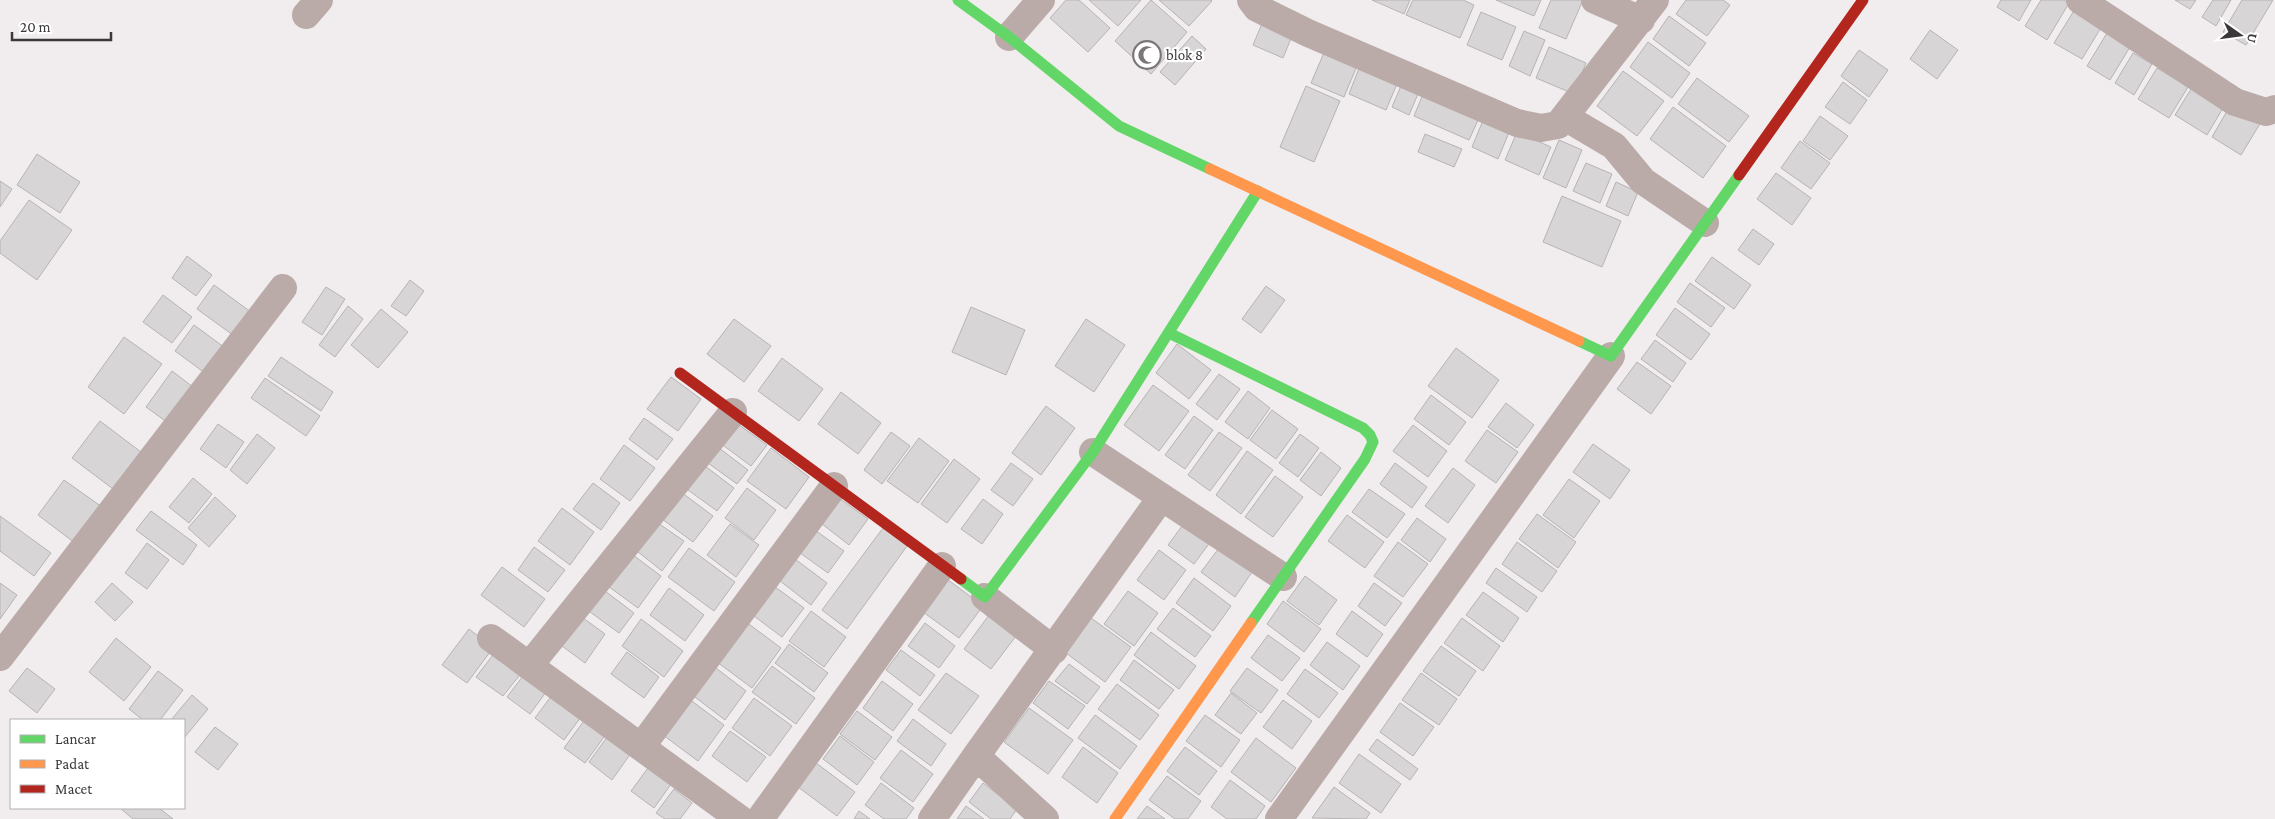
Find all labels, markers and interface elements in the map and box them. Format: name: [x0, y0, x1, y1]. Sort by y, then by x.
scale bar: [12, 10, 111, 42]
north arrow: [2215, 10, 2265, 60]
text: 20 m: [20, 19, 51, 35]
text: U: [2244, 32, 2262, 45]
mosque icon: blok 8: [1132, 40, 1162, 70]
place label: blok 8: [1166, 47, 1203, 63]
legend: [10, 719, 185, 809]
text: Lancar: [55, 731, 97, 747]
text: Padat: [55, 756, 90, 772]
text: Macet: [55, 781, 93, 797]

